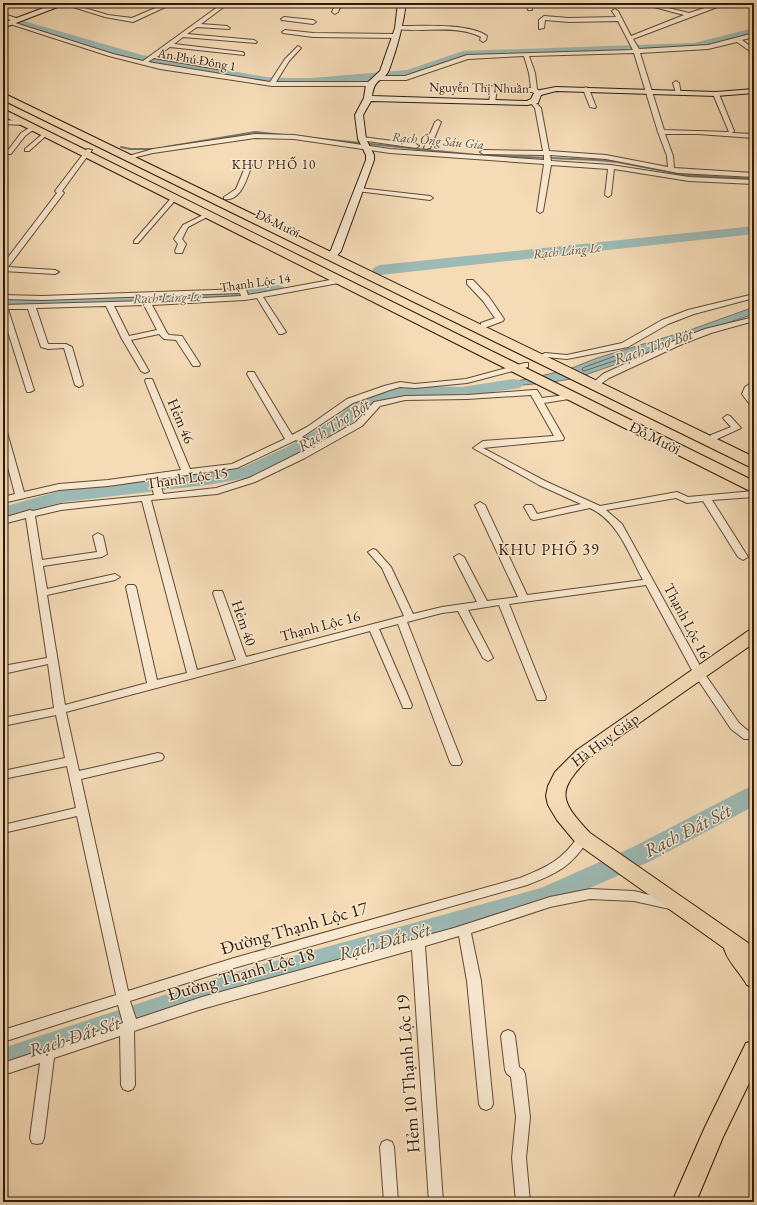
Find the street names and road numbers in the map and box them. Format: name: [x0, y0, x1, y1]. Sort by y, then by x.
street label: An Phú Đông 1: [155, 44, 237, 75]
street label: Nguyễn Thị Nhuần: [429, 78, 529, 97]
street label: Đỗ Mười: [253, 205, 303, 242]
street label: Thạnh Lộc 14: [219, 269, 292, 296]
street label: Hẻm 46: [164, 395, 199, 446]
street label: Đỗ Mười: [626, 417, 684, 459]
street label: Thạnh Lộc 15: [145, 462, 229, 493]
street label: Thạnh Lộc 16: [660, 580, 715, 661]
street label: Hẻm 40: [228, 597, 261, 648]
street label: Thạnh Lộc 16: [278, 606, 362, 645]
street label: Hà Huy Giáp: [567, 709, 642, 771]
street label: Đường Thạnh Lộc 17: [218, 895, 371, 960]
street label: Đường Thạnh Lộc 18: [165, 941, 317, 1006]
street label: Hẻm 10 Thạnh Lộc 19: [390, 994, 425, 1154]

